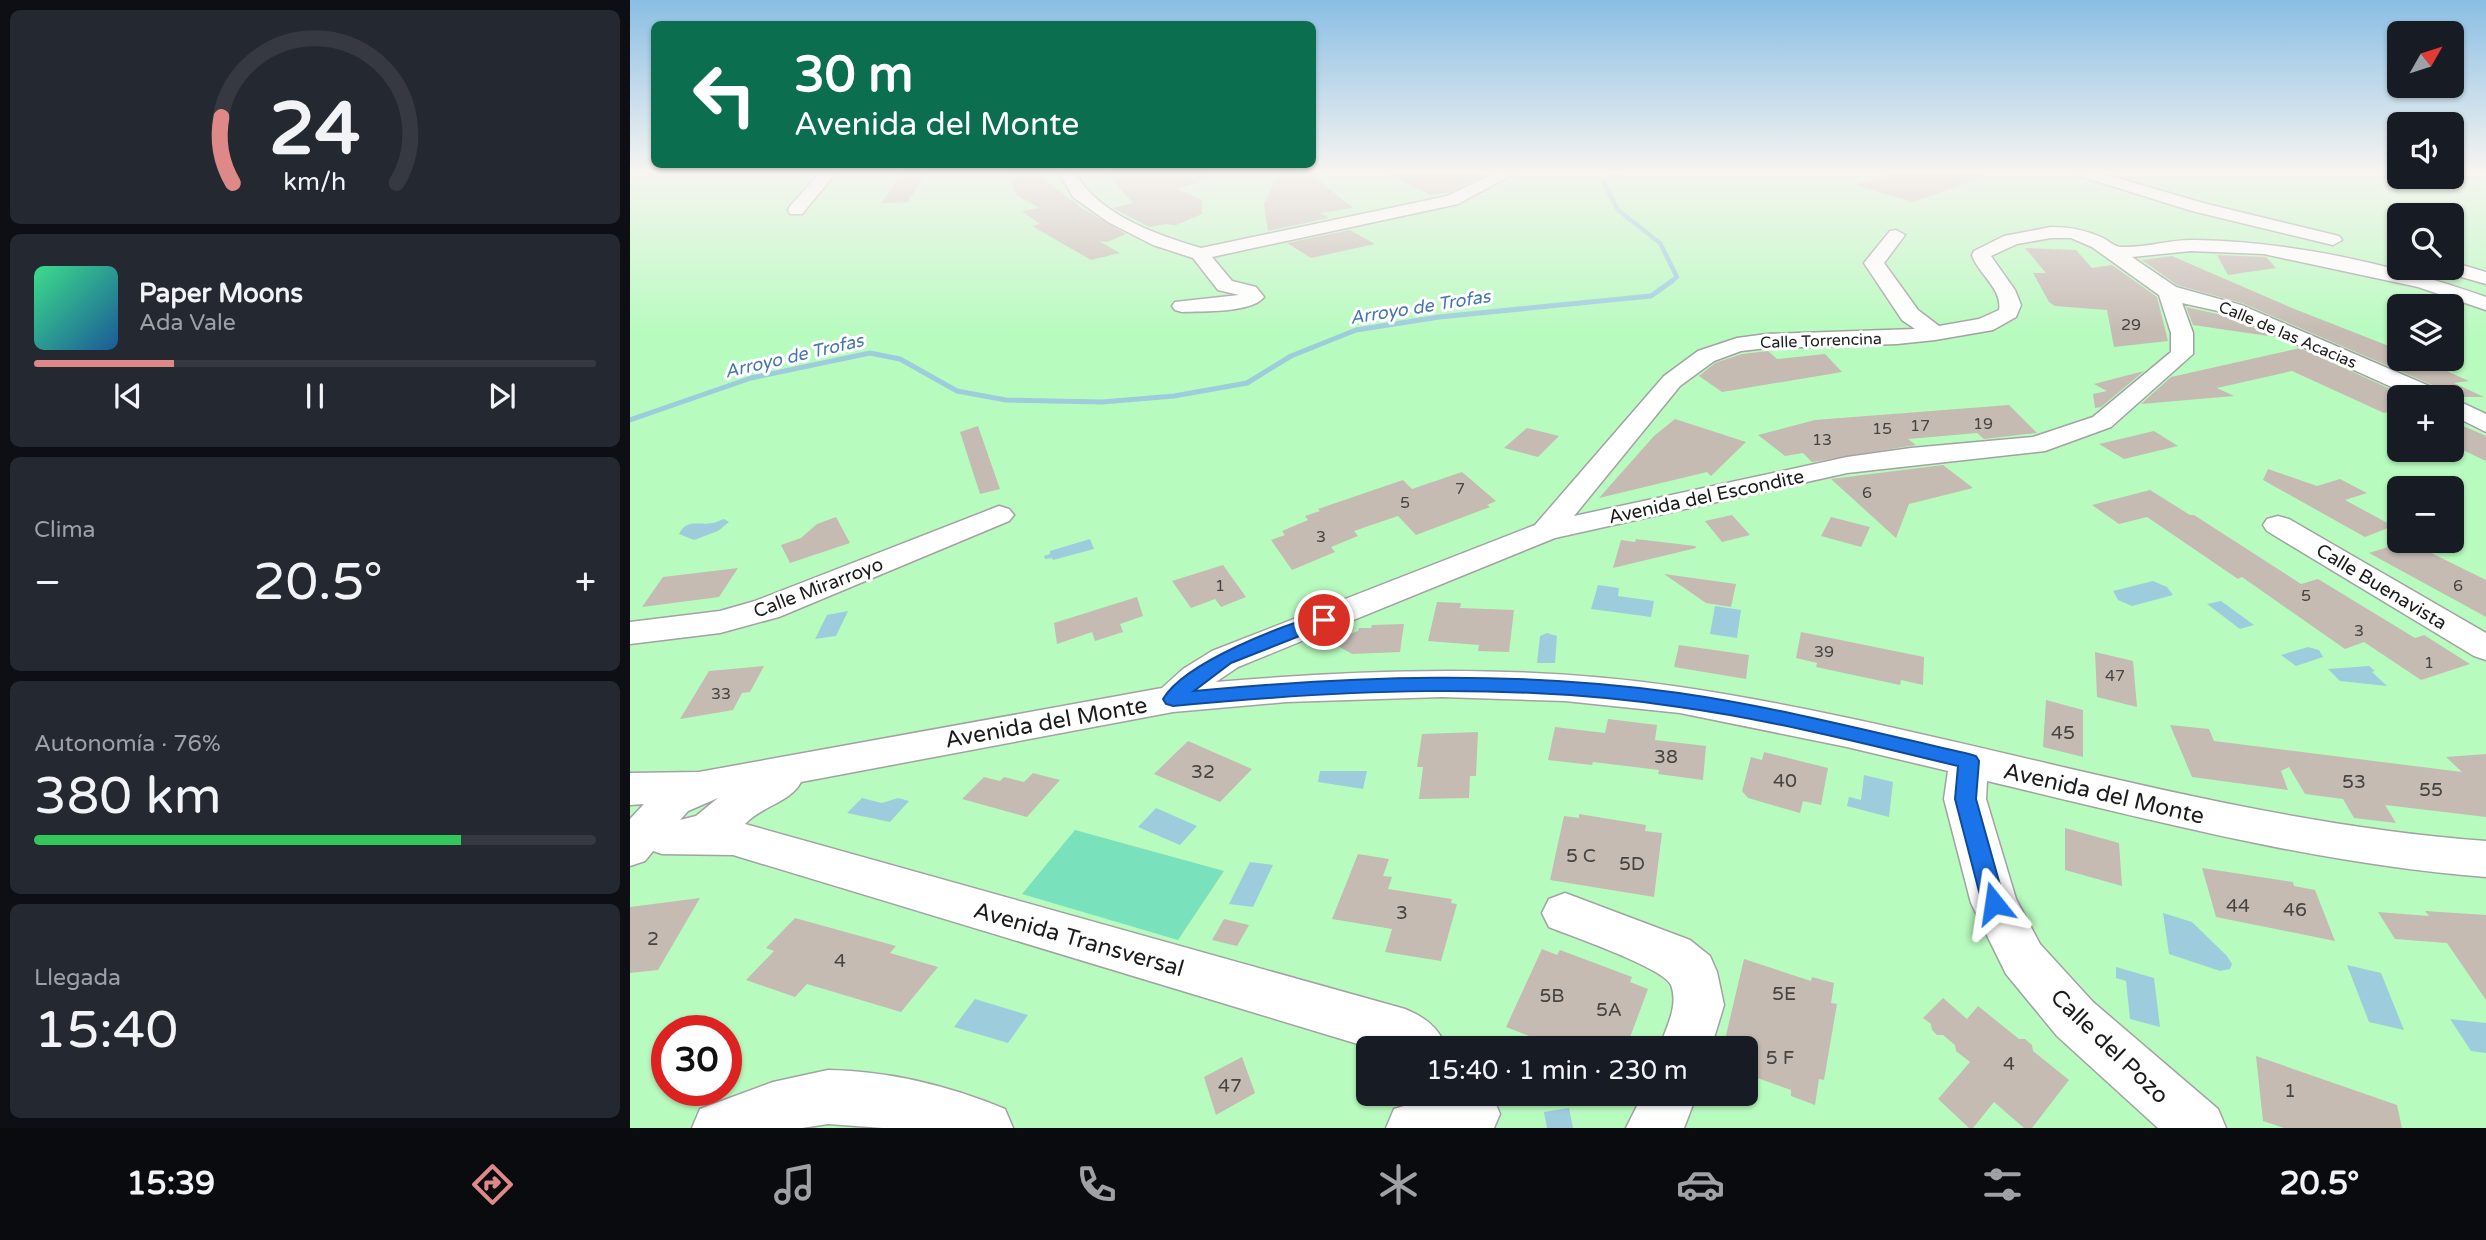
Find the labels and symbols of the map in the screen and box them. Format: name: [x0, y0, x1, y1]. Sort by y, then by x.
north arrow: [2387, 21, 2464, 98]
water label: Arroyo de Trofas: [1348, 285, 1493, 329]
street label: Calle de las Acacias: [2216, 297, 2360, 373]
house number: 29: [2121, 315, 2141, 335]
water label: Arroyo de Trofas: [722, 329, 867, 383]
street label: Calle Torrencina: [1760, 329, 1882, 353]
house number: 19: [1973, 414, 1993, 434]
house number: 17: [1910, 416, 1930, 436]
house number: 15: [1872, 419, 1892, 439]
house number: 13: [1812, 430, 1832, 450]
street label: Avenida del Escondite: [1606, 465, 1806, 528]
house number: 7: [1455, 479, 1465, 499]
house number: 6: [1862, 483, 1872, 503]
house number: 5: [1400, 493, 1410, 513]
house number: 3: [1316, 527, 1326, 547]
street label: Calle Buenavista: [2312, 539, 2451, 634]
street label: Calle Mirarroyo: [750, 553, 886, 623]
house number: 1: [1215, 576, 1225, 596]
house number: 6: [2453, 576, 2463, 596]
house number: 5: [2301, 586, 2311, 606]
pin: [1294, 590, 1354, 650]
house number: 3: [2354, 621, 2364, 641]
house number: 39: [1814, 642, 1834, 662]
house number: 1: [2424, 653, 2434, 673]
house number: 47: [2105, 666, 2125, 686]
house number: 33: [711, 684, 731, 704]
street label: Avenida del Monte: [943, 691, 1150, 755]
house number: 45: [2051, 722, 2075, 744]
house number: 38: [1654, 746, 1678, 768]
street label: Avenida del Monte: [2001, 757, 2207, 831]
house number: 32: [1191, 761, 1215, 783]
house number: 40: [1773, 770, 1797, 792]
house number: 53: [2342, 771, 2366, 793]
house number: 55: [2419, 779, 2443, 801]
house number: 5 C: [1566, 845, 1596, 867]
house number: 5D: [1619, 853, 1645, 875]
position arrow: [1957, 866, 2031, 940]
house number: 44: [2226, 895, 2250, 917]
street label: Avenida Transversal: [970, 897, 1187, 983]
house number: 46: [2283, 899, 2307, 921]
house number: 3: [1396, 902, 1408, 924]
house number: 2: [647, 928, 659, 950]
house number: 4: [834, 950, 846, 972]
house number: 5E: [1772, 983, 1796, 1005]
street label: Calle del Pozo: [2044, 983, 2174, 1110]
house number: 5B: [1539, 985, 1565, 1007]
house number: 5A: [1596, 999, 1622, 1021]
speed limit sign: 30: [651, 1015, 742, 1106]
house number: 5 F: [1766, 1047, 1794, 1069]
house number: 4: [2003, 1053, 2015, 1075]
house number: 47: [1218, 1075, 1242, 1097]
house number: 1: [2284, 1080, 2296, 1102]

